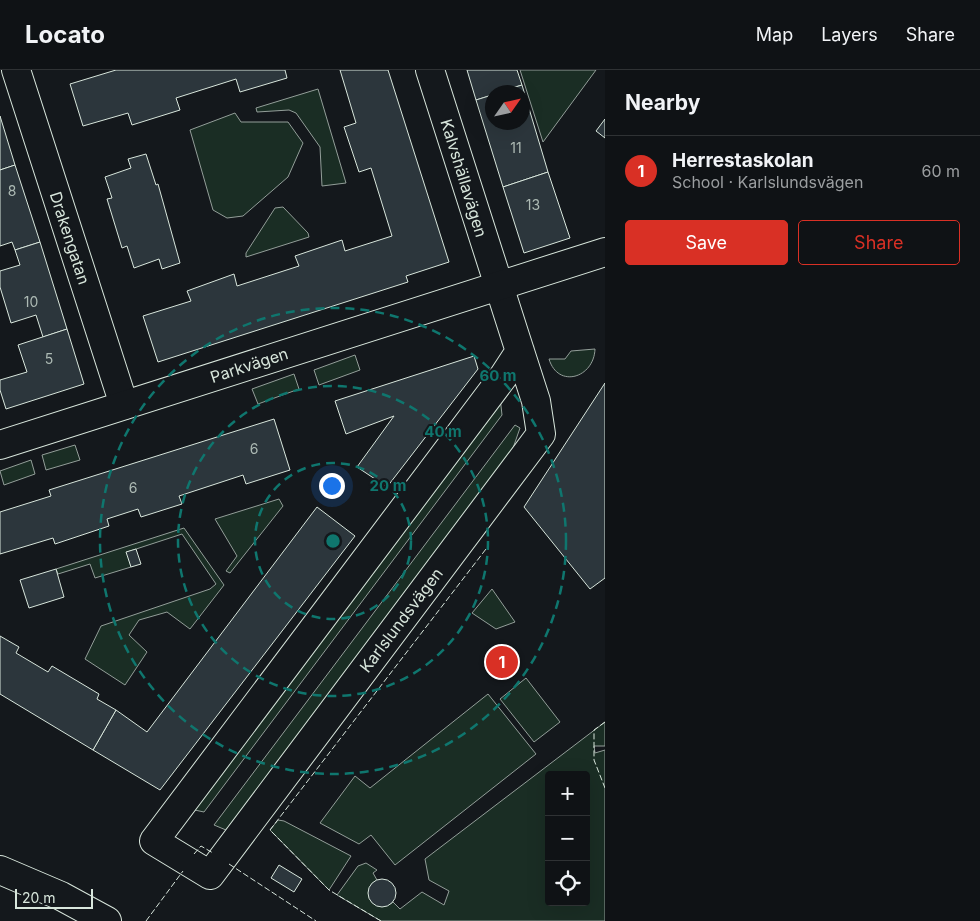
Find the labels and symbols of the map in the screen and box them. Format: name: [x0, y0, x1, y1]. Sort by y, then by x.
north arrow: [485, 85, 530, 130]
street label: Kalvshällavägen: [437, 116, 491, 240]
house number: 11: [510, 139, 522, 156]
house number: 8: [8, 182, 16, 199]
street label: Drakengatan: [46, 189, 94, 287]
house number: 13: [526, 196, 540, 213]
house number: 10: [24, 293, 38, 310]
street label: Parkvägen: [208, 343, 290, 387]
house number: 5: [45, 350, 53, 367]
text: 60 m: [479, 366, 517, 385]
text: 40 m: [424, 422, 462, 441]
house number: 6: [250, 440, 258, 457]
your location: [319, 473, 345, 499]
text: 20 m: [370, 476, 406, 495]
house number: 6: [129, 479, 137, 496]
centre of rings: [324, 532, 342, 550]
street label: Karlslundsvägen: [355, 564, 447, 676]
pin: 1: [486, 643, 518, 681]
scale bar: [15, 886, 92, 909]

